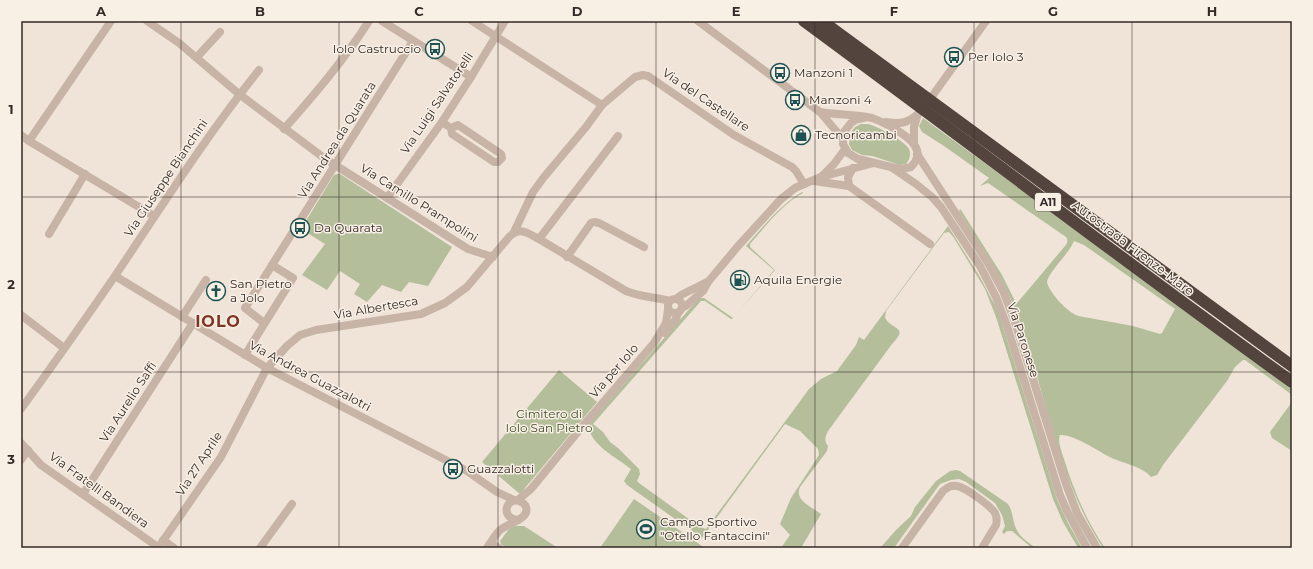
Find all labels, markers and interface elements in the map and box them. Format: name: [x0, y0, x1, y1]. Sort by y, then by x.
text: A: [95, 3, 107, 19]
text: B: [255, 3, 265, 19]
text: C: [414, 3, 424, 19]
text: D: [572, 3, 583, 19]
text: E: [732, 3, 741, 19]
text: F: [890, 3, 898, 19]
text: G: [1048, 3, 1058, 19]
text: H: [1207, 3, 1217, 19]
bus stop icon: Iolo Castruccio: [424, 38, 446, 60]
place label: Iolo Castruccio: [333, 41, 421, 56]
bus stop icon: Per Iolo 3: [943, 46, 965, 68]
street label: Via Luigi Salvatorelli: [397, 49, 476, 156]
place label: Per Iolo 3: [968, 49, 1024, 64]
bus stop icon: Manzoni 1: [769, 62, 791, 84]
street label: Via del Castellare: [660, 65, 753, 134]
place label: Manzoni 1: [794, 65, 853, 80]
street label: Via Andrea da Quarata: [294, 78, 379, 201]
bus stop icon: Manzoni 4: [784, 89, 806, 111]
place label: Manzoni 4: [809, 92, 872, 107]
text: 1: [8, 101, 14, 117]
street label: Via Giuseppe Bianchini: [121, 116, 211, 239]
shop icon: Tecnoricambi: [790, 124, 812, 146]
place label: Tecnoricambi: [815, 127, 897, 142]
street label: Via Camillo Prampolini: [358, 160, 481, 245]
road number: A11: [1035, 193, 1061, 211]
street label: Autostrada Firenze-Mare: [1069, 197, 1197, 298]
bus stop icon: Da Quarata: [289, 217, 311, 239]
place label: Da Quarata: [314, 220, 382, 235]
fuel station icon: Aquila Energie: [729, 269, 751, 291]
place label: Aquila Energie: [754, 272, 842, 287]
text: 2: [7, 276, 15, 292]
place label: San Pietro a Jolo: [230, 276, 292, 305]
church icon: San Pietro a Jolo: [205, 280, 227, 302]
street label: Via Albertesca: [333, 293, 419, 322]
street label: Via Paronese: [1004, 301, 1043, 379]
district label: IOLO: [195, 312, 241, 331]
street label: Via Andrea Guazzalotri: [247, 337, 374, 414]
street label: Via per Iolo: [586, 341, 641, 401]
street label: Via Aurelio Saffi: [96, 359, 159, 445]
park label: Cimitero di Iolo San Pietro: [506, 406, 592, 435]
street label: Via 27 Aprile: [172, 429, 225, 499]
street label: Via Fratelli Bandiera: [47, 448, 152, 531]
text: 3: [6, 451, 15, 467]
bus stop icon: Guazzalotti: [442, 458, 464, 480]
place label: Guazzalotti: [467, 461, 534, 476]
place label: Campo Sportivo "Otello Fantaccini": [660, 514, 770, 543]
sports icon: Campo Sportivo "Otello Fantaccini": [635, 518, 657, 540]

